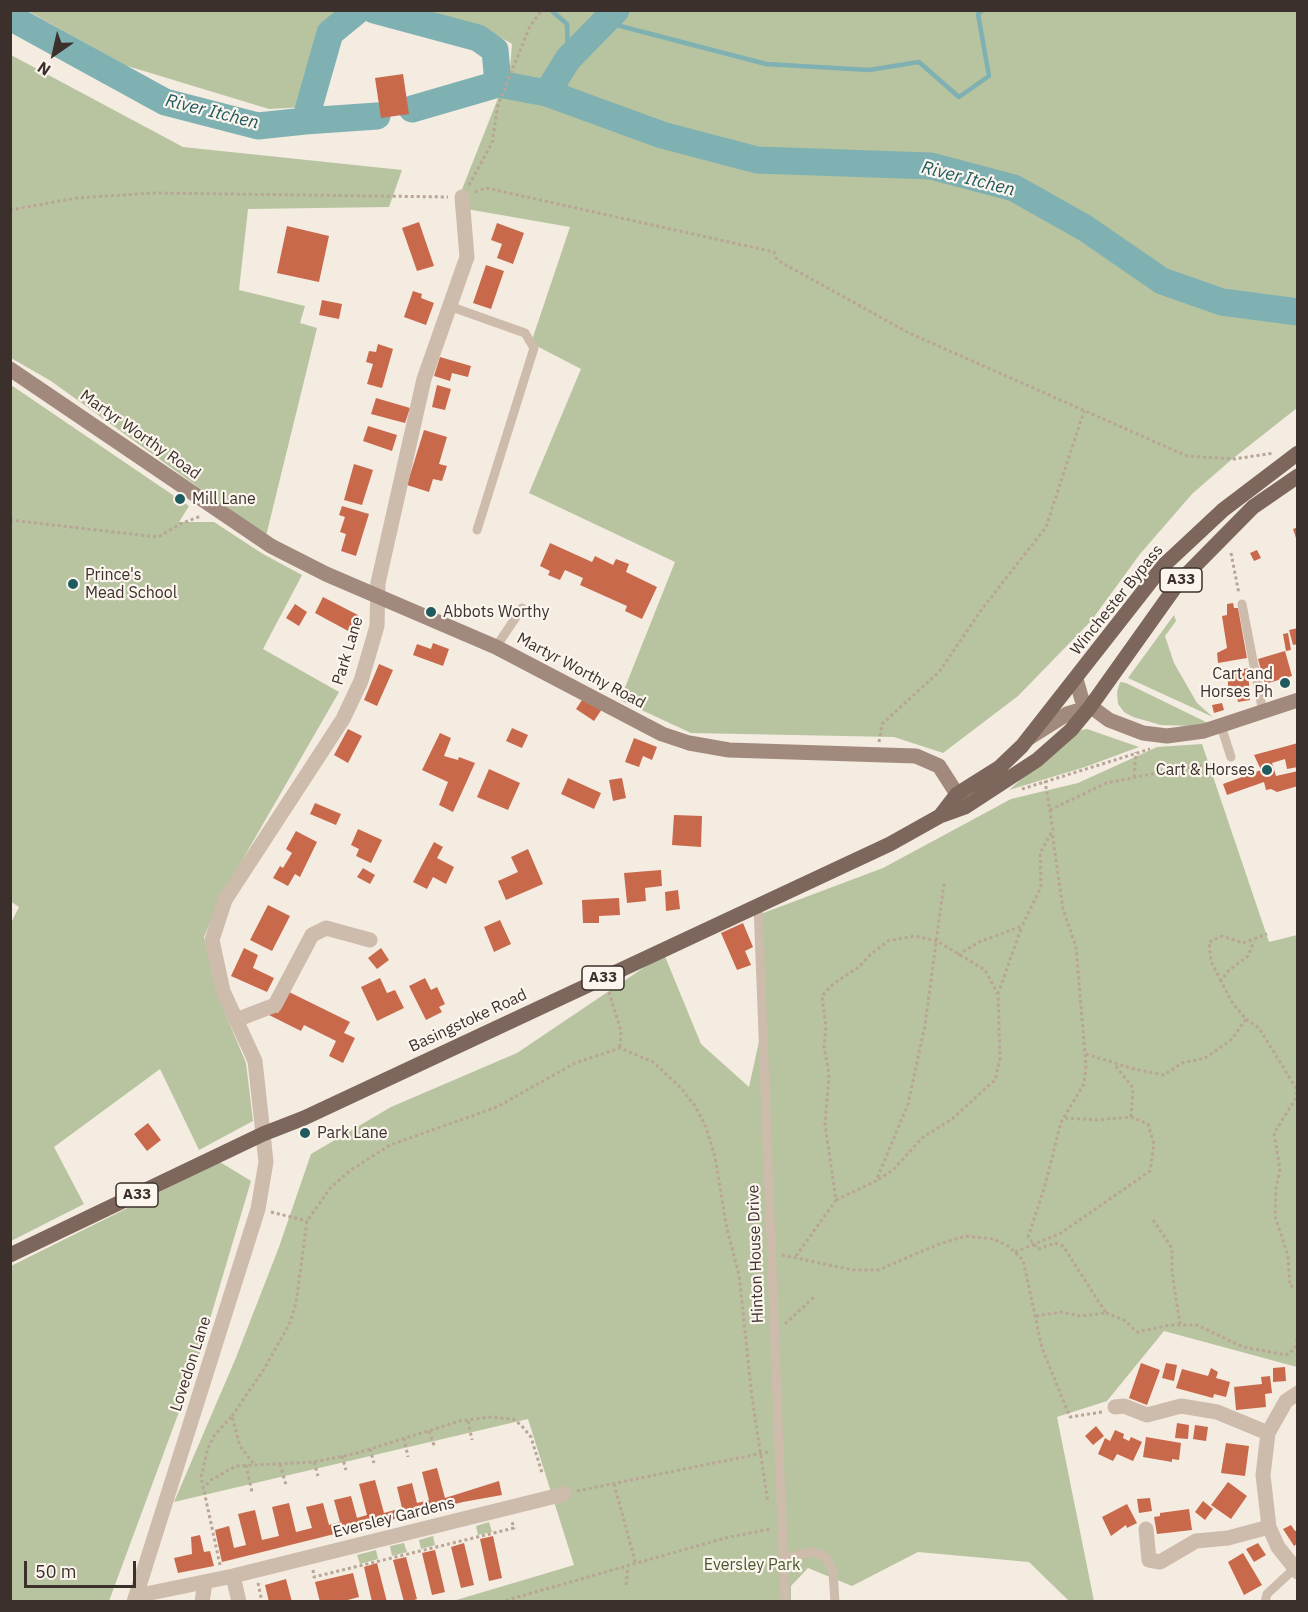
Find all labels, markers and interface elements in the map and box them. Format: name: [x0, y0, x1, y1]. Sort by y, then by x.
north arrow: [24, 24, 84, 84]
text: N: [34, 57, 54, 80]
water label: River Itchen: [163, 90, 261, 134]
water label: River Itchen: [919, 157, 1017, 201]
street label: Martyr Worthy Road: [76, 386, 204, 484]
place label: Mill Lane: [192, 489, 256, 509]
marker: Mill Lane: [173, 492, 187, 506]
street label: Winchester Bypass: [1067, 541, 1167, 659]
place label: Prince's Mead School: [85, 565, 177, 603]
road number: A33: [1160, 568, 1202, 592]
marker: Prince's Mead School: [66, 577, 80, 591]
place label: Abbots Worthy: [443, 602, 549, 622]
marker: Abbots Worthy: [424, 605, 438, 619]
street label: Park Lane: [329, 614, 367, 688]
street label: Martyr Worthy Road: [513, 629, 649, 713]
place label: Cart and Horses Ph: [1200, 664, 1273, 702]
marker: Cart and Horses Ph: [1278, 676, 1292, 690]
place label: Cart & Horses: [1156, 760, 1255, 780]
marker: Cart & Horses: [1260, 763, 1274, 777]
road number: A33: [582, 966, 624, 990]
street label: Basingstoke Road: [406, 985, 530, 1057]
place label: Park Lane: [317, 1123, 388, 1143]
marker: Park Lane: [298, 1126, 312, 1140]
road number: A33: [116, 1183, 158, 1207]
street label: Hinton House Drive: [744, 1184, 768, 1324]
street label: Lovedon Lane: [167, 1314, 215, 1414]
street label: Eversley Gardens: [331, 1494, 457, 1542]
scale bar: [27, 1549, 140, 1587]
park label: Eversley Park: [704, 1555, 800, 1575]
text: 50 m: [35, 1560, 77, 1583]

